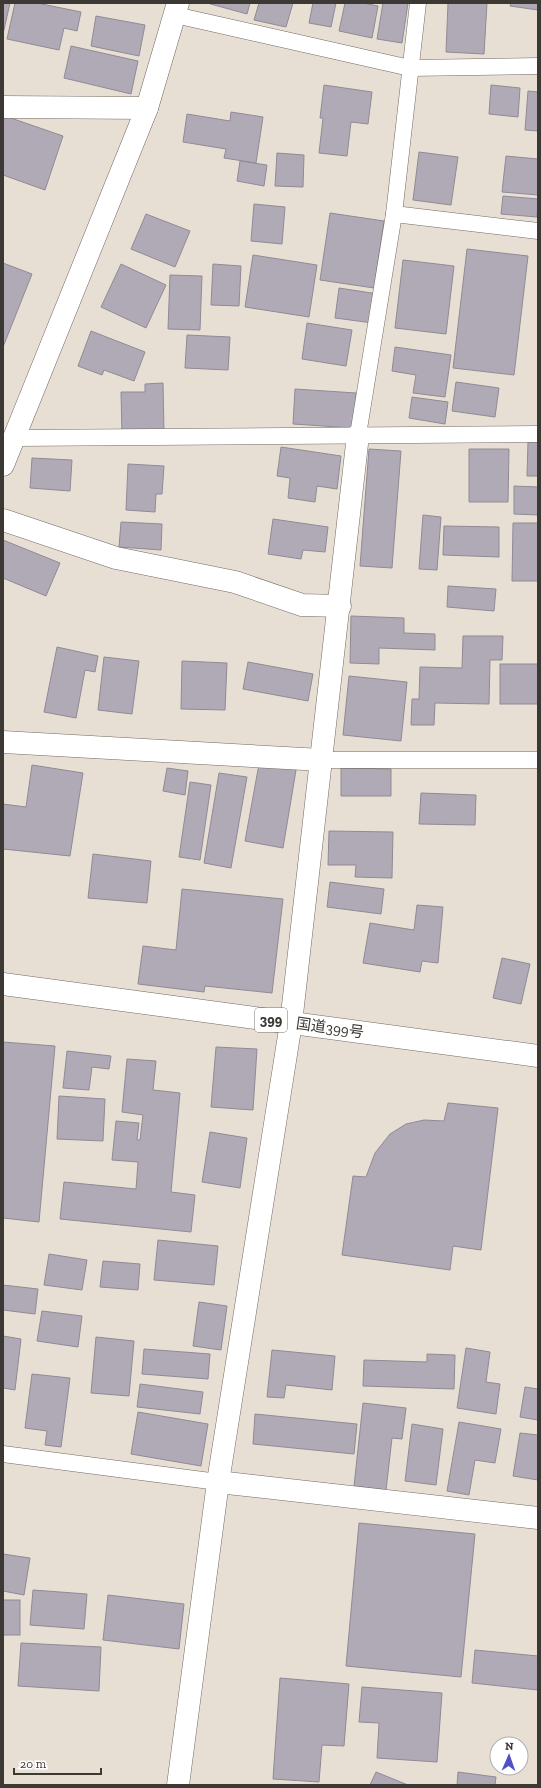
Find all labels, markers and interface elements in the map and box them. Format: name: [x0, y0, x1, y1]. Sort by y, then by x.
road number: 399: [255, 1008, 287, 1032]
street label: 国道399号: [295, 1014, 365, 1042]
north arrow: [489, 1736, 529, 1776]
text: N: [505, 1740, 514, 1753]
scale bar: [14, 1750, 101, 1776]
text: 20 m: [20, 1757, 47, 1771]

